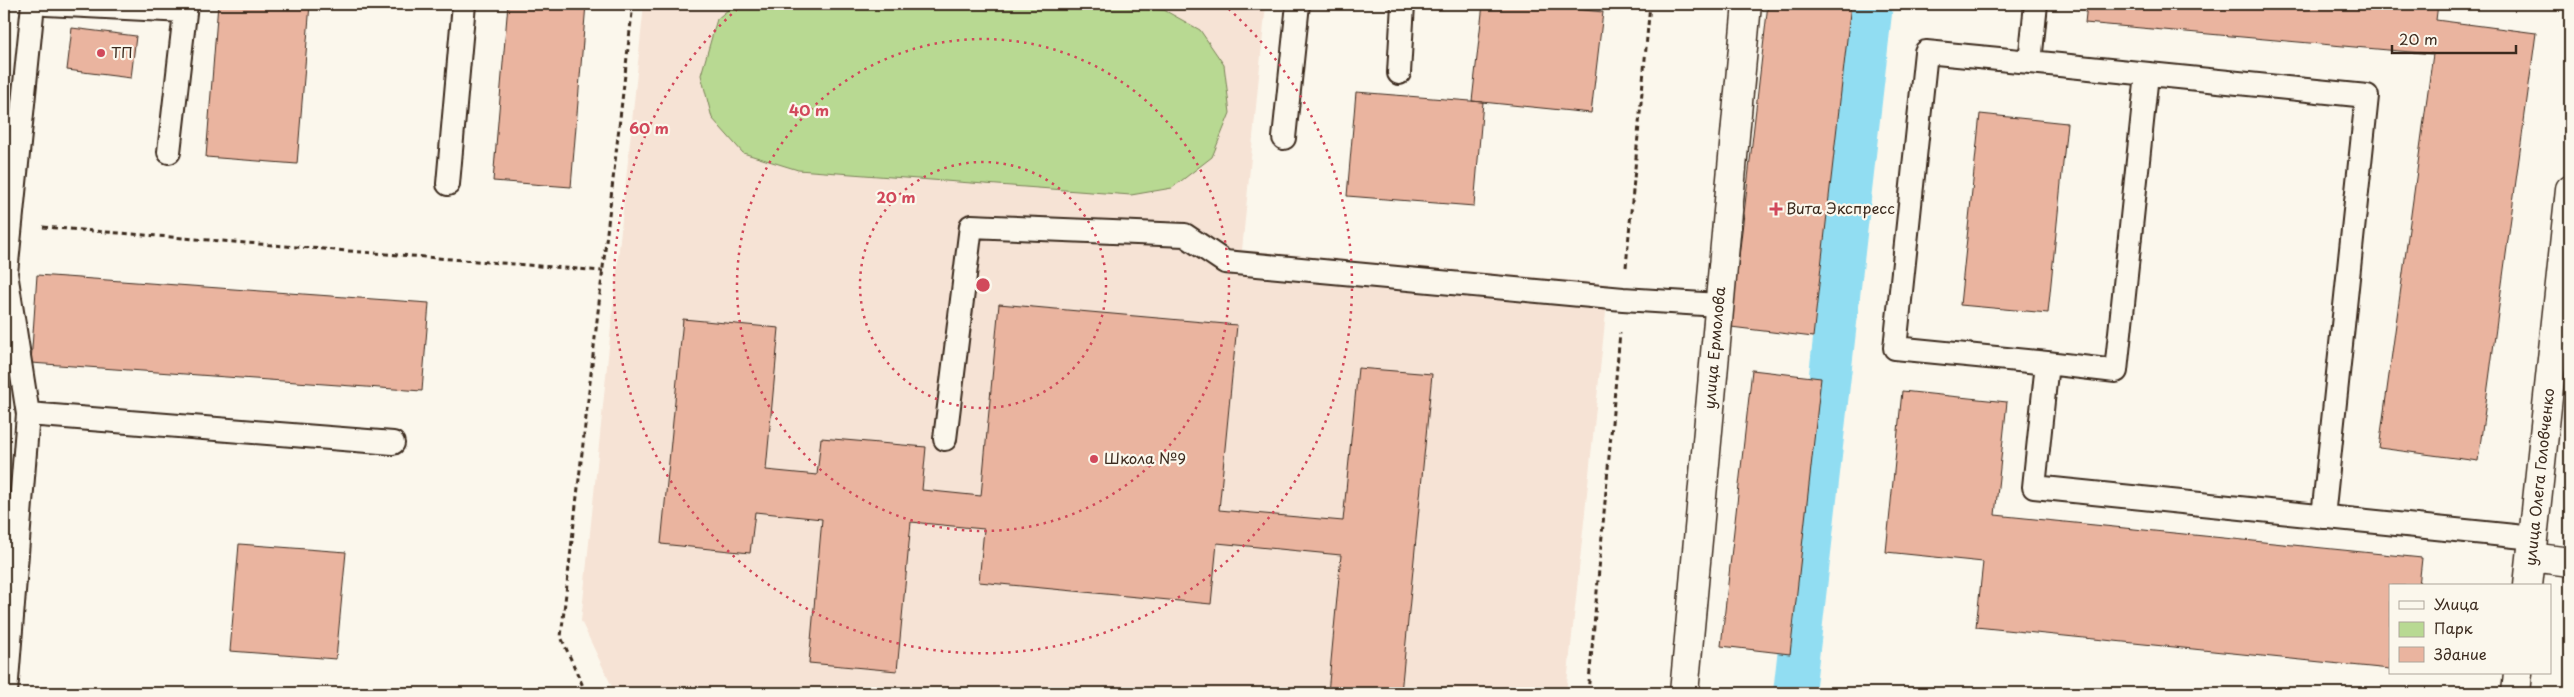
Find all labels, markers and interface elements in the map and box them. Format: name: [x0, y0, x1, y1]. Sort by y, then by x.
scale bar: [2392, 22, 2515, 54]
text: 20 m: [2399, 27, 2438, 50]
place label: ТП: [111, 40, 133, 63]
marker: ТП: [95, 47, 107, 59]
text: 40 m: [789, 98, 829, 121]
text: 60 m: [629, 116, 669, 139]
text: 20 m: [877, 185, 915, 208]
place label: Вита Экспресс: [1786, 196, 1895, 219]
marker: Вита Экспресс: [1770, 203, 1782, 215]
centre of rings: [974, 276, 992, 294]
street label: улица Ермолова: [1697, 285, 1730, 410]
street label: улица Олега Головченко: [2518, 387, 2559, 567]
place label: Школа №9: [1104, 446, 1186, 469]
marker: Школа №9: [1088, 453, 1100, 465]
legend: [2389, 584, 2552, 674]
text: Улица: [2434, 592, 2479, 615]
text: Парк: [2434, 616, 2473, 639]
text: Здание: [2434, 642, 2487, 665]

